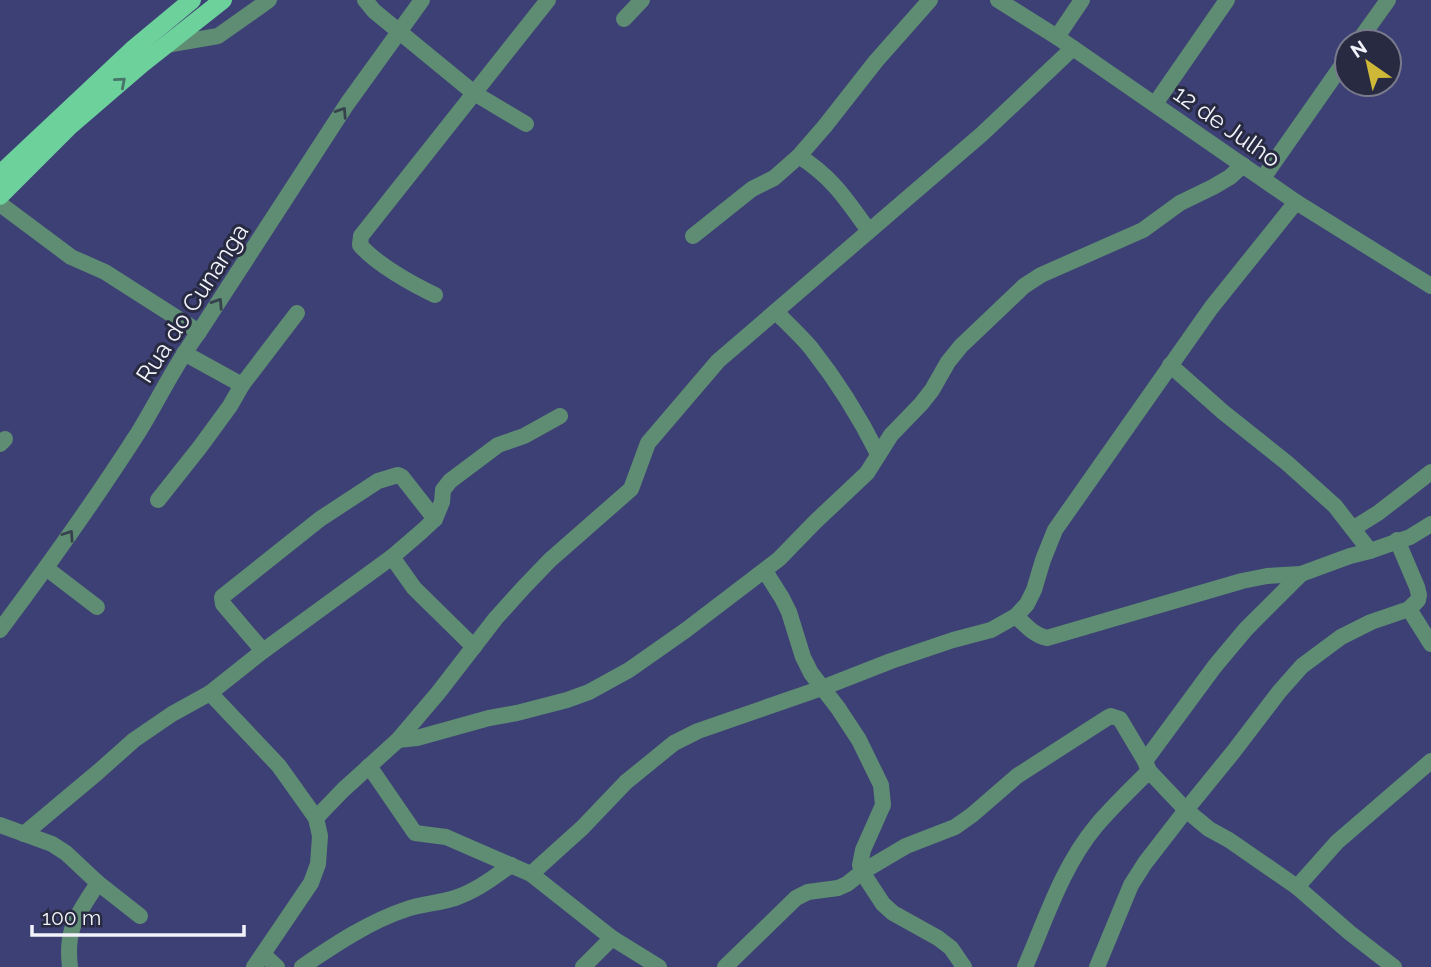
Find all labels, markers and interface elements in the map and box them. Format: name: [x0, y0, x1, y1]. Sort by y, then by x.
north arrow: [1333, 28, 1403, 98]
text: N: [1346, 36, 1371, 62]
one-way arrow: [112, 78, 125, 90]
street label: 12 de Julho: [1168, 79, 1286, 173]
one-way arrow: [334, 107, 346, 120]
street label: Rua do Cunanga: [130, 218, 254, 388]
one-way arrow: [210, 298, 223, 311]
one-way arrow: [61, 530, 73, 543]
scale bar: [32, 894, 243, 938]
text: 100 m: [42, 905, 101, 930]

